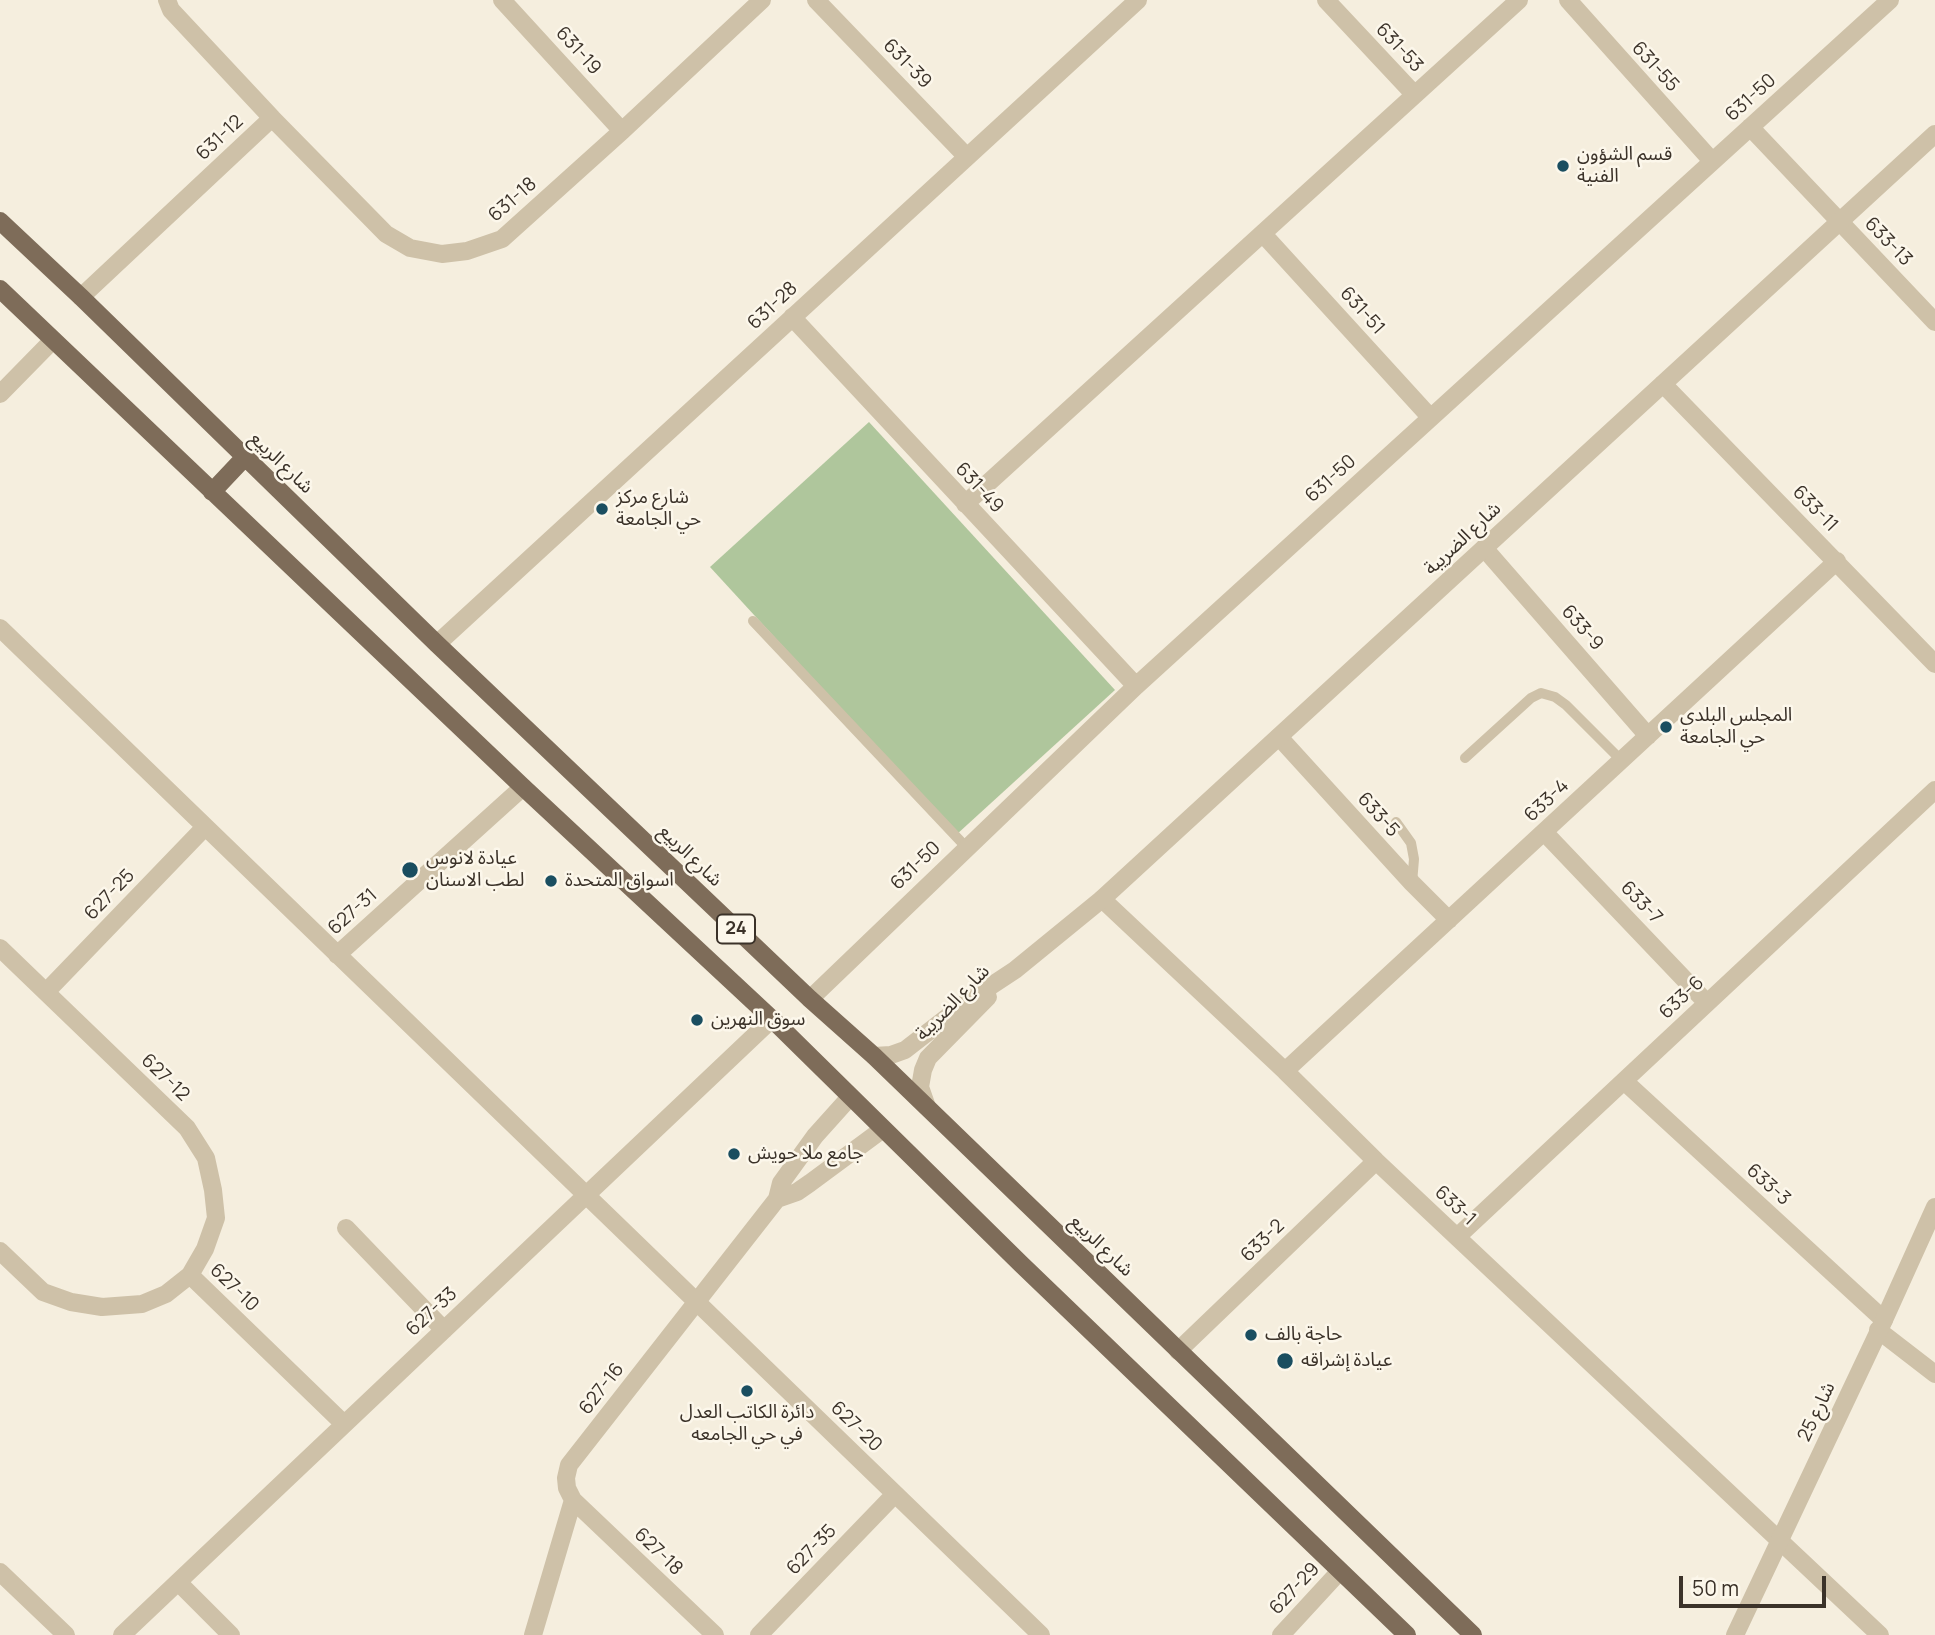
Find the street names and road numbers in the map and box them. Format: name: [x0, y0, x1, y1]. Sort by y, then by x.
street label: 631-53: [1370, 19, 1428, 77]
street label: 631-19: [550, 22, 606, 80]
street label: 631-39: [878, 35, 936, 93]
street label: 631-55: [1627, 37, 1683, 97]
street label: 631-50: [1721, 69, 1781, 127]
street label: 631-12: [192, 111, 248, 165]
street label: 631-18: [484, 173, 542, 227]
street label: 633-13: [1859, 213, 1917, 271]
street label: 631-28: [743, 277, 803, 335]
street label: 631-51: [1335, 283, 1389, 339]
street label: شارع الربيع: [244, 427, 318, 499]
street label: 631-50: [1301, 450, 1361, 508]
street label: 631-49: [950, 458, 1008, 518]
street label: 633-11: [1787, 481, 1843, 537]
street label: شارع الضريبة: [1420, 498, 1506, 580]
street label: 633-9: [1556, 601, 1608, 655]
street label: 633-4: [1520, 775, 1574, 827]
street label: 633-5: [1352, 788, 1404, 842]
street label: شارع الربيع: [653, 820, 727, 892]
street label: 631-50: [886, 837, 946, 895]
street label: 627-25: [80, 865, 140, 925]
street label: 633-7: [1615, 877, 1667, 929]
street label: 627-31: [324, 884, 382, 940]
road number: 24: [717, 914, 755, 944]
street label: شارع الضريبة: [911, 960, 995, 1046]
street label: 633-6: [1655, 972, 1709, 1024]
street label: 627-12: [136, 1050, 194, 1106]
street label: 633-3: [1741, 1159, 1795, 1211]
street label: 633-1: [1430, 1181, 1480, 1231]
street label: شارع الربيع: [1064, 1210, 1138, 1282]
street label: 633-2: [1237, 1215, 1289, 1267]
street label: 627-10: [205, 1259, 263, 1317]
street label: 627-33: [402, 1283, 462, 1341]
street label: 627-16: [575, 1359, 629, 1419]
street label: شارع 25: [1793, 1379, 1841, 1445]
street label: 627-20: [826, 1397, 886, 1457]
street label: 627-35: [782, 1520, 842, 1580]
street label: 627-18: [629, 1523, 687, 1581]
street label: 627-29: [1265, 1558, 1325, 1620]

